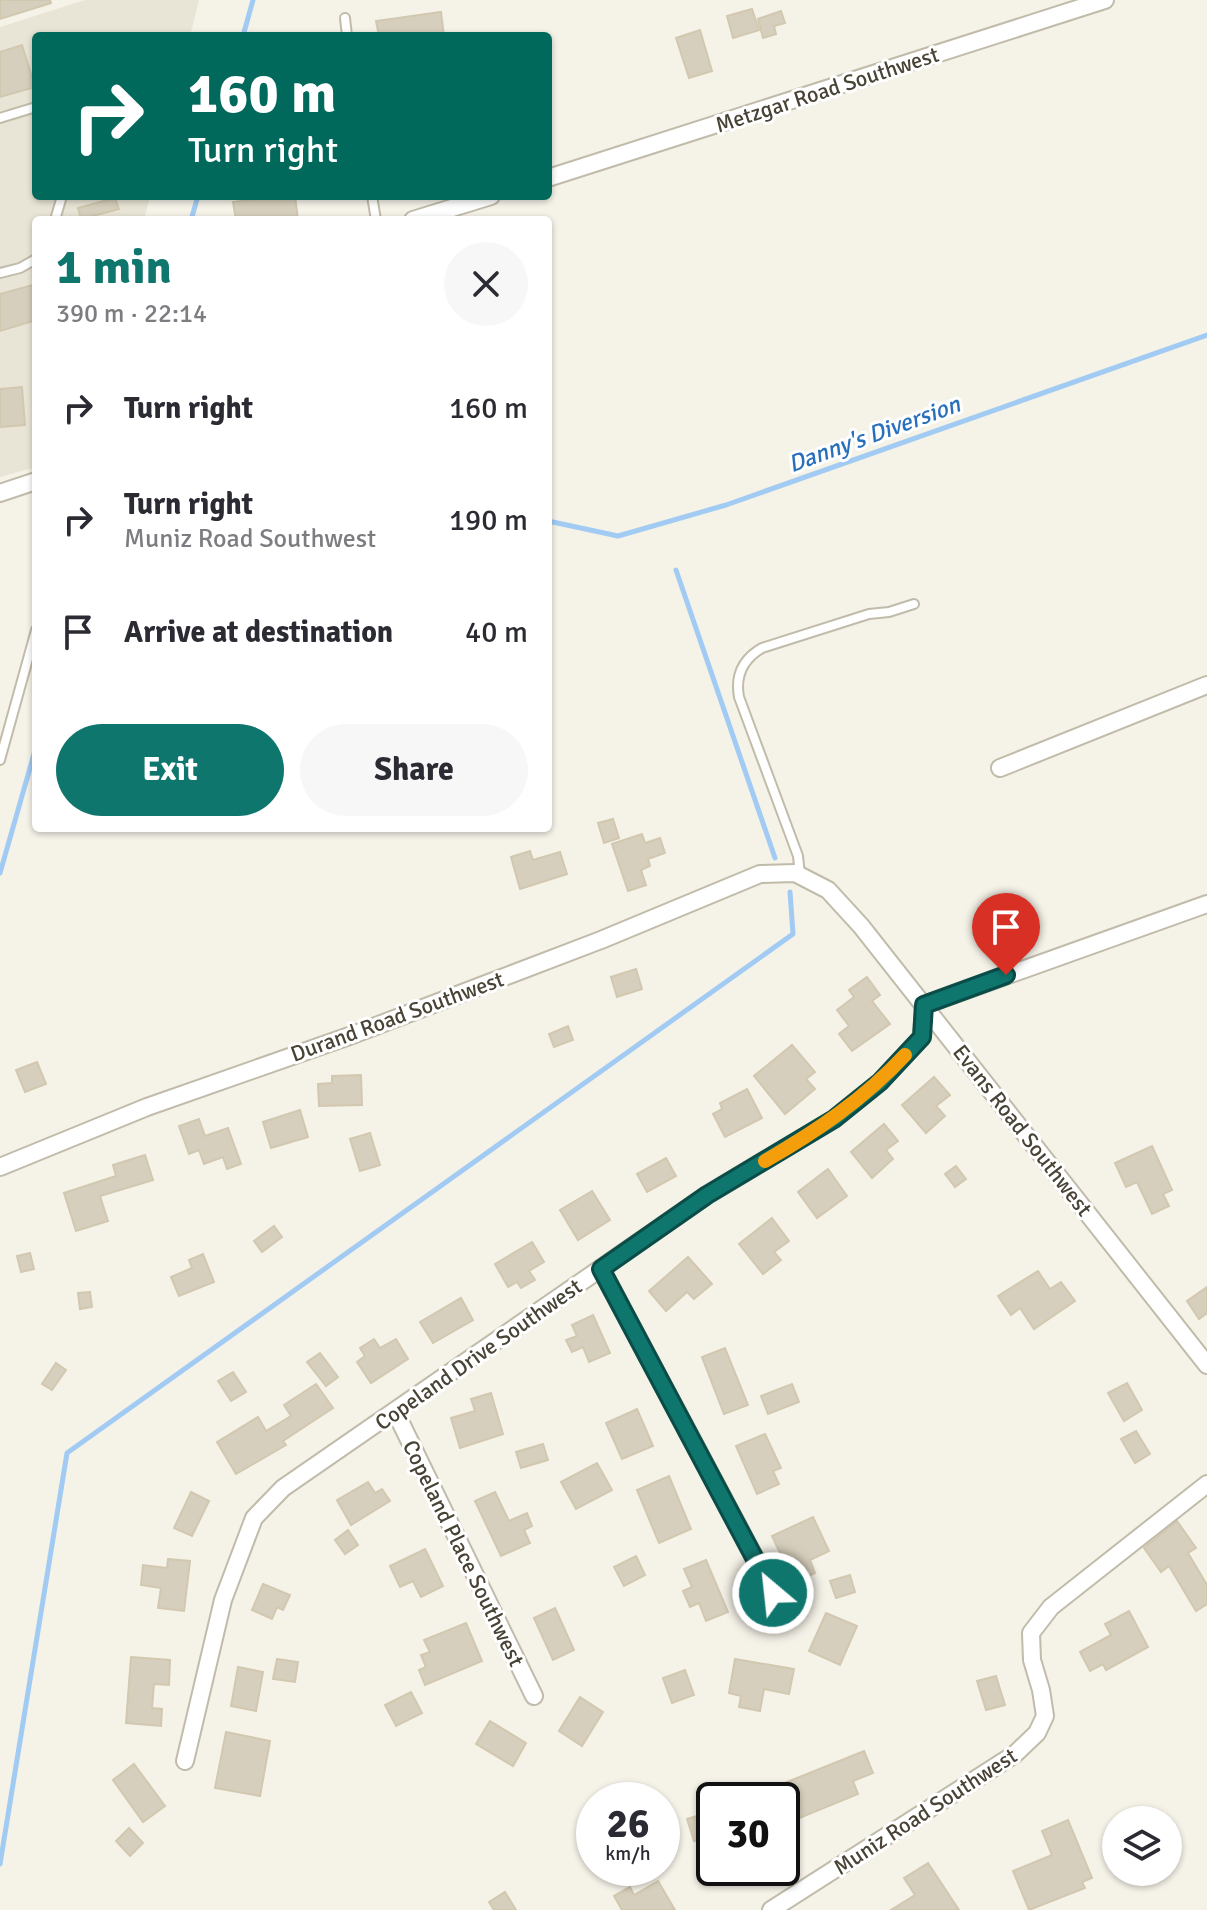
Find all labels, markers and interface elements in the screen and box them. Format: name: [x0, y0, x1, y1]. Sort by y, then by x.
street label: Metzgar Road Southwest: [712, 41, 942, 138]
text: 160 m: [188, 59, 336, 128]
icon: right: [56, 64, 160, 168]
text: Turn right: [188, 128, 338, 173]
text: 1 min: [56, 238, 172, 297]
button: close: [444, 242, 528, 326]
text: 390 m · 22:14: [56, 298, 207, 330]
icon: right: [56, 386, 100, 430]
water label: Danny's Diversion: [784, 389, 965, 479]
text: Turn right: [124, 390, 253, 427]
text: 160 m: [449, 390, 528, 427]
text: Turn right: [124, 486, 253, 523]
icon: right: [56, 498, 100, 542]
text: 190 m: [449, 502, 528, 539]
text: Muniz Road Southwest: [124, 523, 376, 555]
icon: arrive: [56, 610, 100, 654]
text: Arrive at destination: [124, 614, 393, 651]
text: 40 m: [465, 614, 528, 651]
button: Exit: [56, 724, 284, 816]
button: Share: [300, 724, 528, 816]
pin: [972, 893, 1040, 975]
icon: arrive: [984, 905, 1028, 949]
street label: Durand Road Southwest: [287, 965, 508, 1068]
street label: Evans Road Southwest: [947, 1039, 1098, 1222]
street label: Copeland Drive Southwest: [370, 1273, 587, 1436]
street label: Copeland Place Southwest: [397, 1436, 530, 1671]
position arrow: [731, 1551, 815, 1635]
street label: Muniz Road Southwest: [828, 1742, 1022, 1881]
speed limit sign: 30: [696, 1782, 800, 1886]
text: 26: [606, 1799, 650, 1849]
map controls: [1102, 1806, 1182, 1886]
button: layers: [1102, 1806, 1182, 1886]
text: km/h: [605, 1841, 651, 1866]

